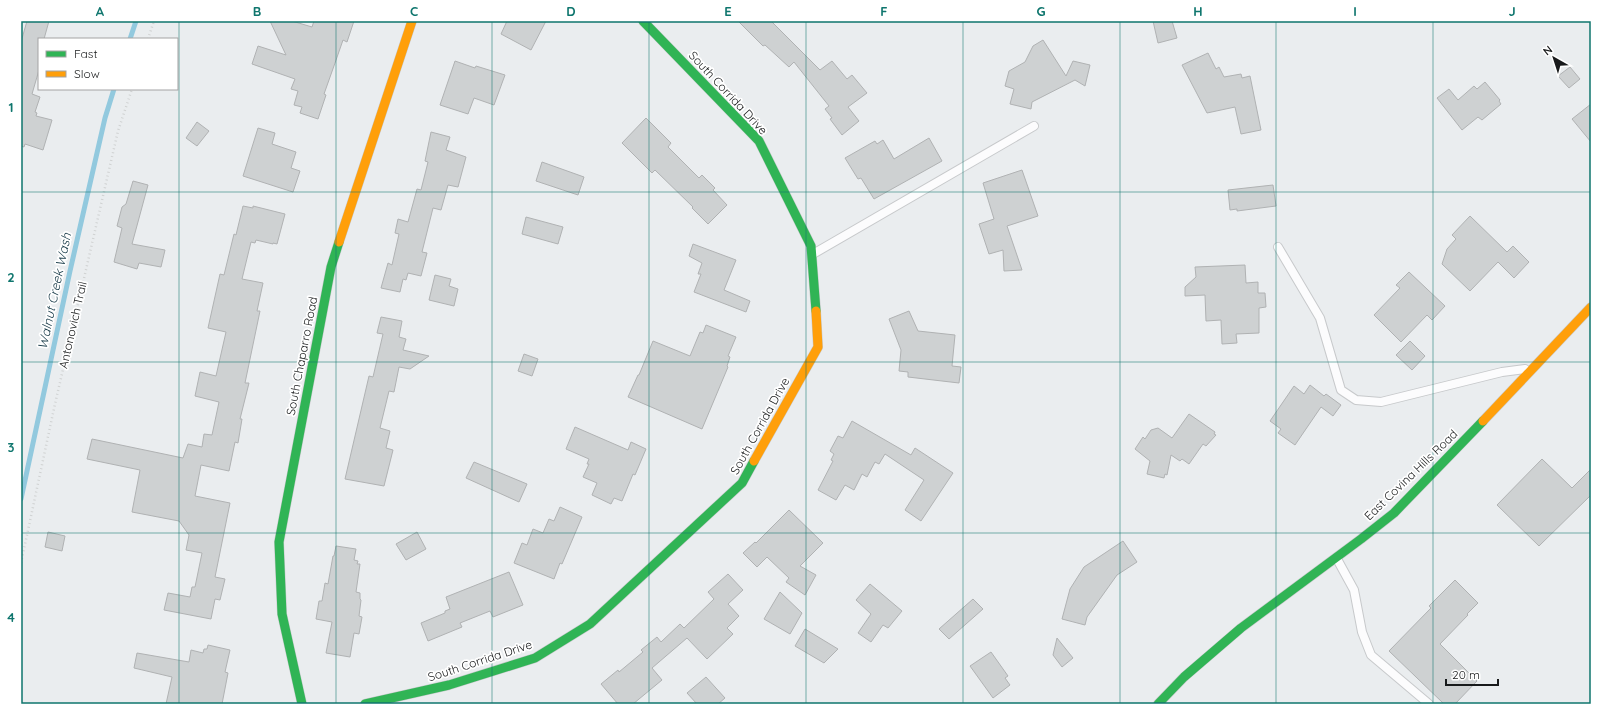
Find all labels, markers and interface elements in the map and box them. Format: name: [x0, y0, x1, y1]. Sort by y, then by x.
text: A: [96, 3, 105, 19]
text: B: [253, 3, 261, 19]
text: C: [410, 3, 418, 19]
text: D: [566, 3, 576, 19]
text: E: [724, 3, 732, 19]
text: F: [880, 3, 888, 19]
text: G: [1036, 3, 1046, 19]
text: H: [1193, 3, 1203, 19]
text: I: [1353, 3, 1357, 19]
text: J: [1508, 3, 1516, 19]
legend: [38, 38, 178, 90]
north arrow: [1534, 38, 1574, 78]
text: N: [1540, 42, 1555, 58]
text: Fast: [74, 46, 98, 61]
street label: South Corrida Drive: [686, 48, 771, 138]
text: Slow: [74, 66, 100, 81]
text: 1: [8, 99, 14, 115]
water label: Walnut Creek Wash: [34, 231, 74, 351]
text: 2: [7, 269, 15, 285]
street label: Antonovich Trail: [55, 280, 90, 370]
street label: South Chaparro Road: [283, 295, 320, 417]
street label: South Corrida Drive: [727, 374, 793, 477]
street label: East Covina Hills Road: [1361, 426, 1460, 523]
text: 3: [8, 439, 15, 455]
text: 4: [7, 609, 15, 625]
street label: South Corrida Drive: [426, 637, 534, 684]
scale bar: [1446, 661, 1498, 687]
text: 20 m: [1452, 667, 1480, 682]

